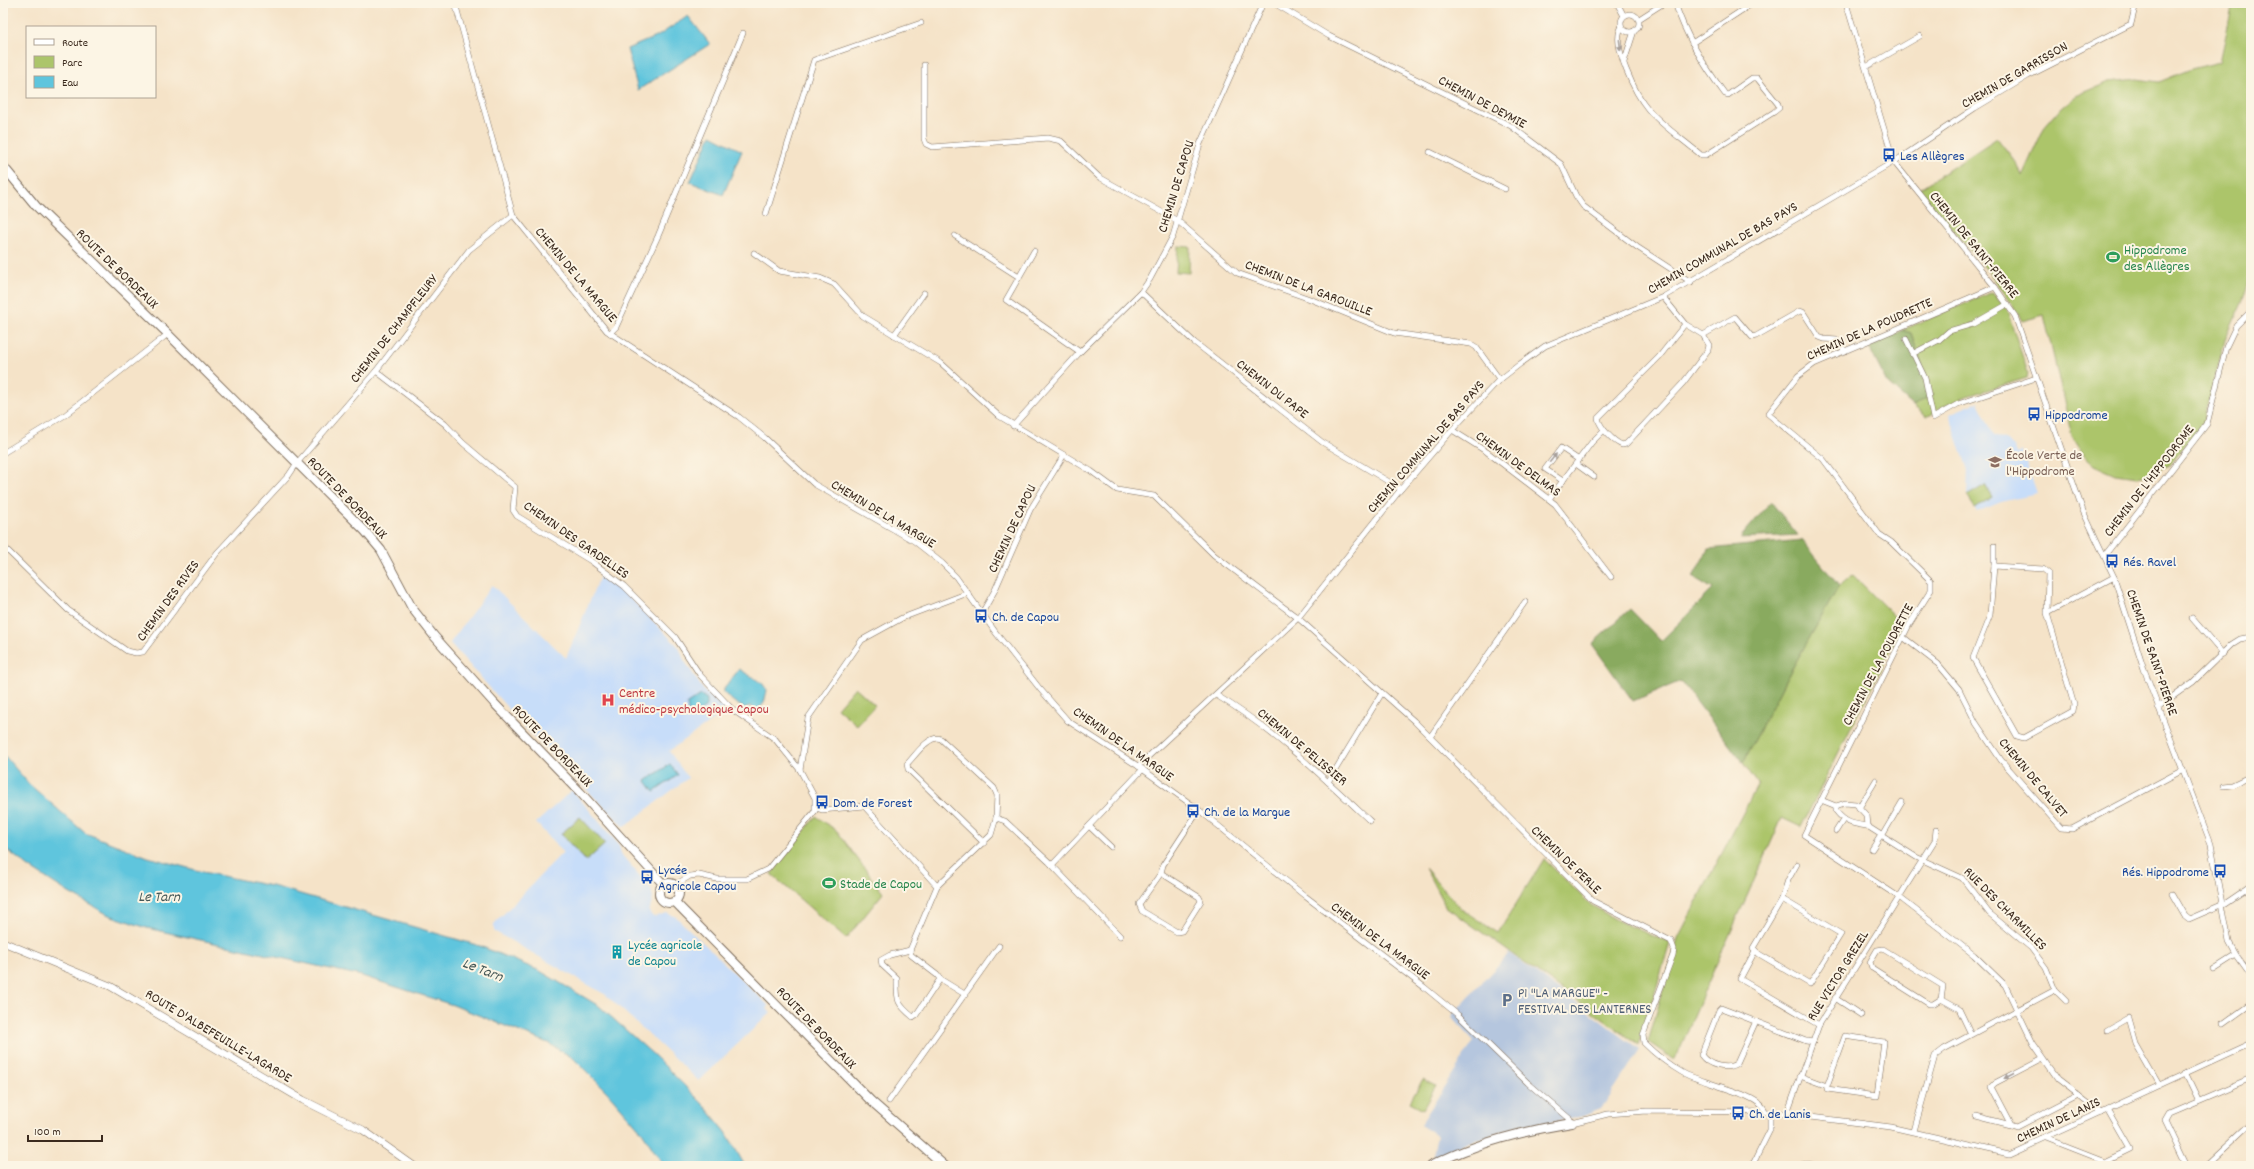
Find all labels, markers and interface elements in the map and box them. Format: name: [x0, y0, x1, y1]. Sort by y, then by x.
legend: [26, 26, 156, 98]
text: Route: [62, 35, 88, 52]
street label: CHEMIN DE GARRISSON: [1958, 37, 2072, 114]
one-way arrow: [1617, 39, 1623, 51]
text: Parc: [62, 55, 83, 72]
street label: CHEMIN DE DEYMIE: [1434, 71, 1530, 135]
text: Eau: [62, 75, 78, 92]
street label: CHEMIN DE CAPOU: [1153, 138, 1201, 235]
bus stop icon: Les Allègres: [1881, 147, 1897, 163]
place label: Les Allègres: [1900, 147, 1965, 167]
street label: CHEMIN DE SAINT-PIERRE: [1924, 188, 2023, 303]
street label: CHEMIN COMMUNAL DE BAS PAYS: [1644, 197, 1802, 300]
street label: CHEMIN DE LA MARGUE: [529, 223, 622, 328]
street label: ROUTE DE BORDEAUX: [71, 225, 162, 314]
place label: Hippodrome des Allègres: [2124, 241, 2190, 277]
sports icon: Hippodrome des Allègres: [2105, 249, 2121, 265]
street label: CHEMIN DE LA GAROUILLE: [1242, 255, 1375, 323]
street label: CHEMIN DE CHAMPFLEURY: [346, 270, 444, 388]
street label: CHEMIN DE LA POUDRETTE: [1804, 293, 1936, 367]
street label: CHEMIN DU PAPE: [1231, 355, 1313, 425]
street label: CHEMIN COMMUNAL DE BAS PAYS: [1363, 376, 1490, 518]
bus stop icon: Hippodrome: [2026, 406, 2042, 422]
place label: Hippodrome: [2045, 406, 2108, 426]
street label: CHEMIN DE L'HIPPODROME: [2099, 420, 2200, 541]
street label: CHEMIN DE DELMAS: [1471, 427, 1565, 502]
place label: École Verte de l'Hippodrome: [2006, 446, 2082, 482]
street label: ROUTE DE BORDEAUX: [302, 453, 391, 544]
one-way arrow: [1549, 453, 1557, 464]
school or university icon: École Verte de l'Hippodrome: [1987, 454, 2003, 470]
street label: CHEMIN DE LA MARGUE: [827, 475, 940, 554]
street label: CHEMIN DE CAPOU: [984, 481, 1042, 576]
street label: CHEMIN DES GARDELLES: [519, 497, 633, 585]
bus stop icon: Rés. Ravel: [2104, 553, 2120, 569]
place label: Rés. Ravel: [2123, 553, 2177, 573]
street label: CHEMIN DES RIVES: [132, 556, 205, 646]
street label: CHEMIN DE SAINT-PIERRE: [2120, 587, 2182, 719]
street label: CHEMIN DE LA POUDRETTE: [1838, 600, 1920, 729]
bus stop icon: Ch. de Capou: [973, 608, 989, 624]
place label: Ch. de Capou: [992, 608, 1059, 628]
place label: Centre médico-psychologique Capou: [619, 684, 769, 720]
hospital icon: Centre médico-psychologique Capou: [600, 692, 616, 708]
street label: ROUTE DE BORDEAUX: [507, 701, 596, 792]
street label: CHEMIN DE LA MARGUE: [1068, 702, 1178, 787]
street label: CHEMIN DE PELISSIER: [1252, 704, 1351, 791]
street label: CHEMIN DE CALVET: [1993, 734, 2072, 823]
bus stop icon: Dom. de Forest: [814, 794, 830, 810]
place label: Dom. de Forest: [833, 794, 912, 814]
bus stop icon: Ch. de la Margue: [1185, 803, 1201, 819]
place label: Ch. de la Margue: [1204, 803, 1290, 823]
street label: CHEMIN DE PERLE: [1526, 821, 1606, 900]
place label: Lycée Agricole Capou: [658, 861, 736, 897]
street label: RUE DES CHARMILLES: [1958, 863, 2051, 956]
place label: Rés. Hippodrome: [2122, 863, 2209, 883]
bus stop icon: Rés. Hippodrome: [2212, 863, 2228, 879]
bus stop icon: Lycée Agricole Capou: [639, 869, 655, 885]
sports icon: Stade de Capou: [821, 875, 837, 891]
place label: Stade de Capou: [840, 875, 922, 895]
water label: Le Tarn: [138, 887, 181, 909]
street label: CHEMIN DE LA MARGUE: [1326, 898, 1434, 986]
street label: RUE VICTOR GREZEL: [1803, 927, 1875, 1025]
place label: Lycée agricole de Capou: [628, 936, 702, 972]
building icon: Lycée agricole de Capou: [609, 944, 625, 960]
water label: Le Tarn: [459, 953, 507, 989]
street label: ROUTE DE BORDEAUX: [771, 983, 860, 1074]
place label: P1 "LA MARGUE" - FESTIVAL DES LANTERNES: [1518, 984, 1652, 1020]
street label: ROUTE D'ALBEFEUILLE-LAGARDE: [141, 985, 296, 1089]
parking icon: P1 "LA MARGUE" - FESTIVAL DES LANTERNES: [1499, 992, 1515, 1008]
one-way arrow: [2003, 1073, 2014, 1079]
street label: CHEMIN DE LANIS: [2014, 1093, 2104, 1149]
bus stop icon: Ch. de Lanis: [1730, 1105, 1746, 1121]
place label: Ch. de Lanis: [1749, 1105, 1811, 1125]
scale bar: [28, 1117, 102, 1143]
text: 100 m: [34, 1124, 61, 1141]

